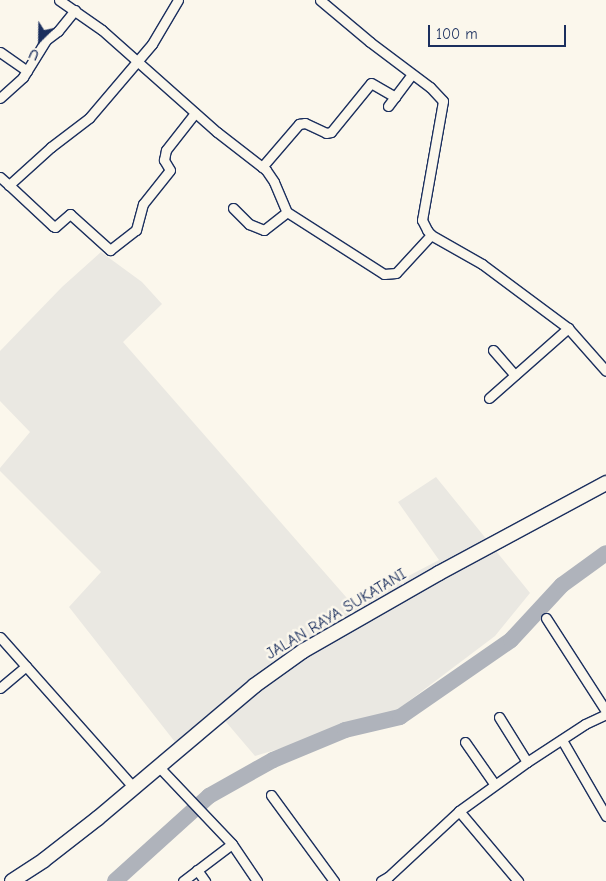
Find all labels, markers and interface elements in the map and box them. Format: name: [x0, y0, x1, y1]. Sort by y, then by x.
north arrow: [15, 15, 65, 65]
scale bar: [431, 15, 568, 47]
text: 100 m: [436, 25, 478, 43]
text: U: [26, 45, 42, 64]
street label: JALAN RAYA SUKATANI: [262, 564, 410, 664]

